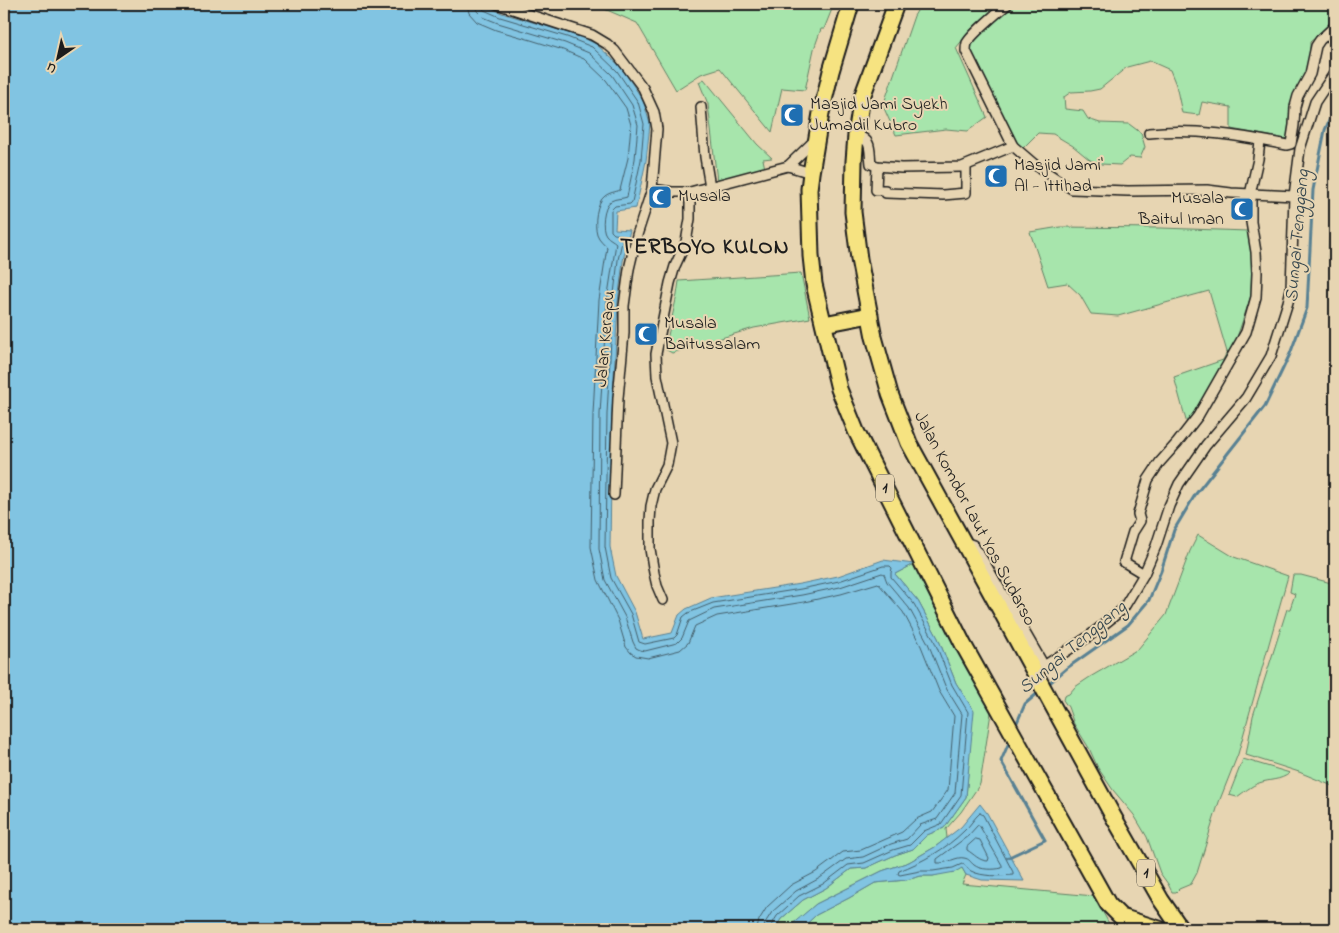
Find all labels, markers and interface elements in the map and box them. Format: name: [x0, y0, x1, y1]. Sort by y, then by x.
north arrow: [32, 32, 82, 82]
text: U: [42, 56, 61, 79]
place label: Masjid Jami Syekh Jumadil Kubro: [810, 92, 948, 139]
mosque icon: Masjid Jami Syekh Jumadil Kubro: [779, 102, 805, 128]
place label: Masjid Jami' Al - Ittihad: [1014, 153, 1103, 200]
mosque icon: Masjid Jami' Al - Ittihad: [983, 163, 1009, 189]
water label: Sungai Tenggang: [1279, 168, 1318, 304]
mosque icon: Musala: [647, 184, 673, 210]
place label: Musala: [678, 184, 731, 210]
place label: Musala Baitul Iman: [1137, 186, 1224, 233]
mosque icon: Musala Baitul Iman: [1229, 196, 1255, 222]
district label: TERBOYO KULON: [620, 232, 790, 264]
street label: Jalan Kerapu: [589, 290, 623, 388]
place label: Musala Baitussalam: [663, 311, 760, 358]
mosque icon: Musala Baitussalam: [633, 321, 659, 347]
street label: Jalan Komdor Laut Yos Sudarso: [906, 407, 1042, 631]
road number: 1: [876, 474, 894, 502]
water label: Sungai Tenggang: [1013, 594, 1134, 702]
road number: 1: [1137, 860, 1155, 886]

